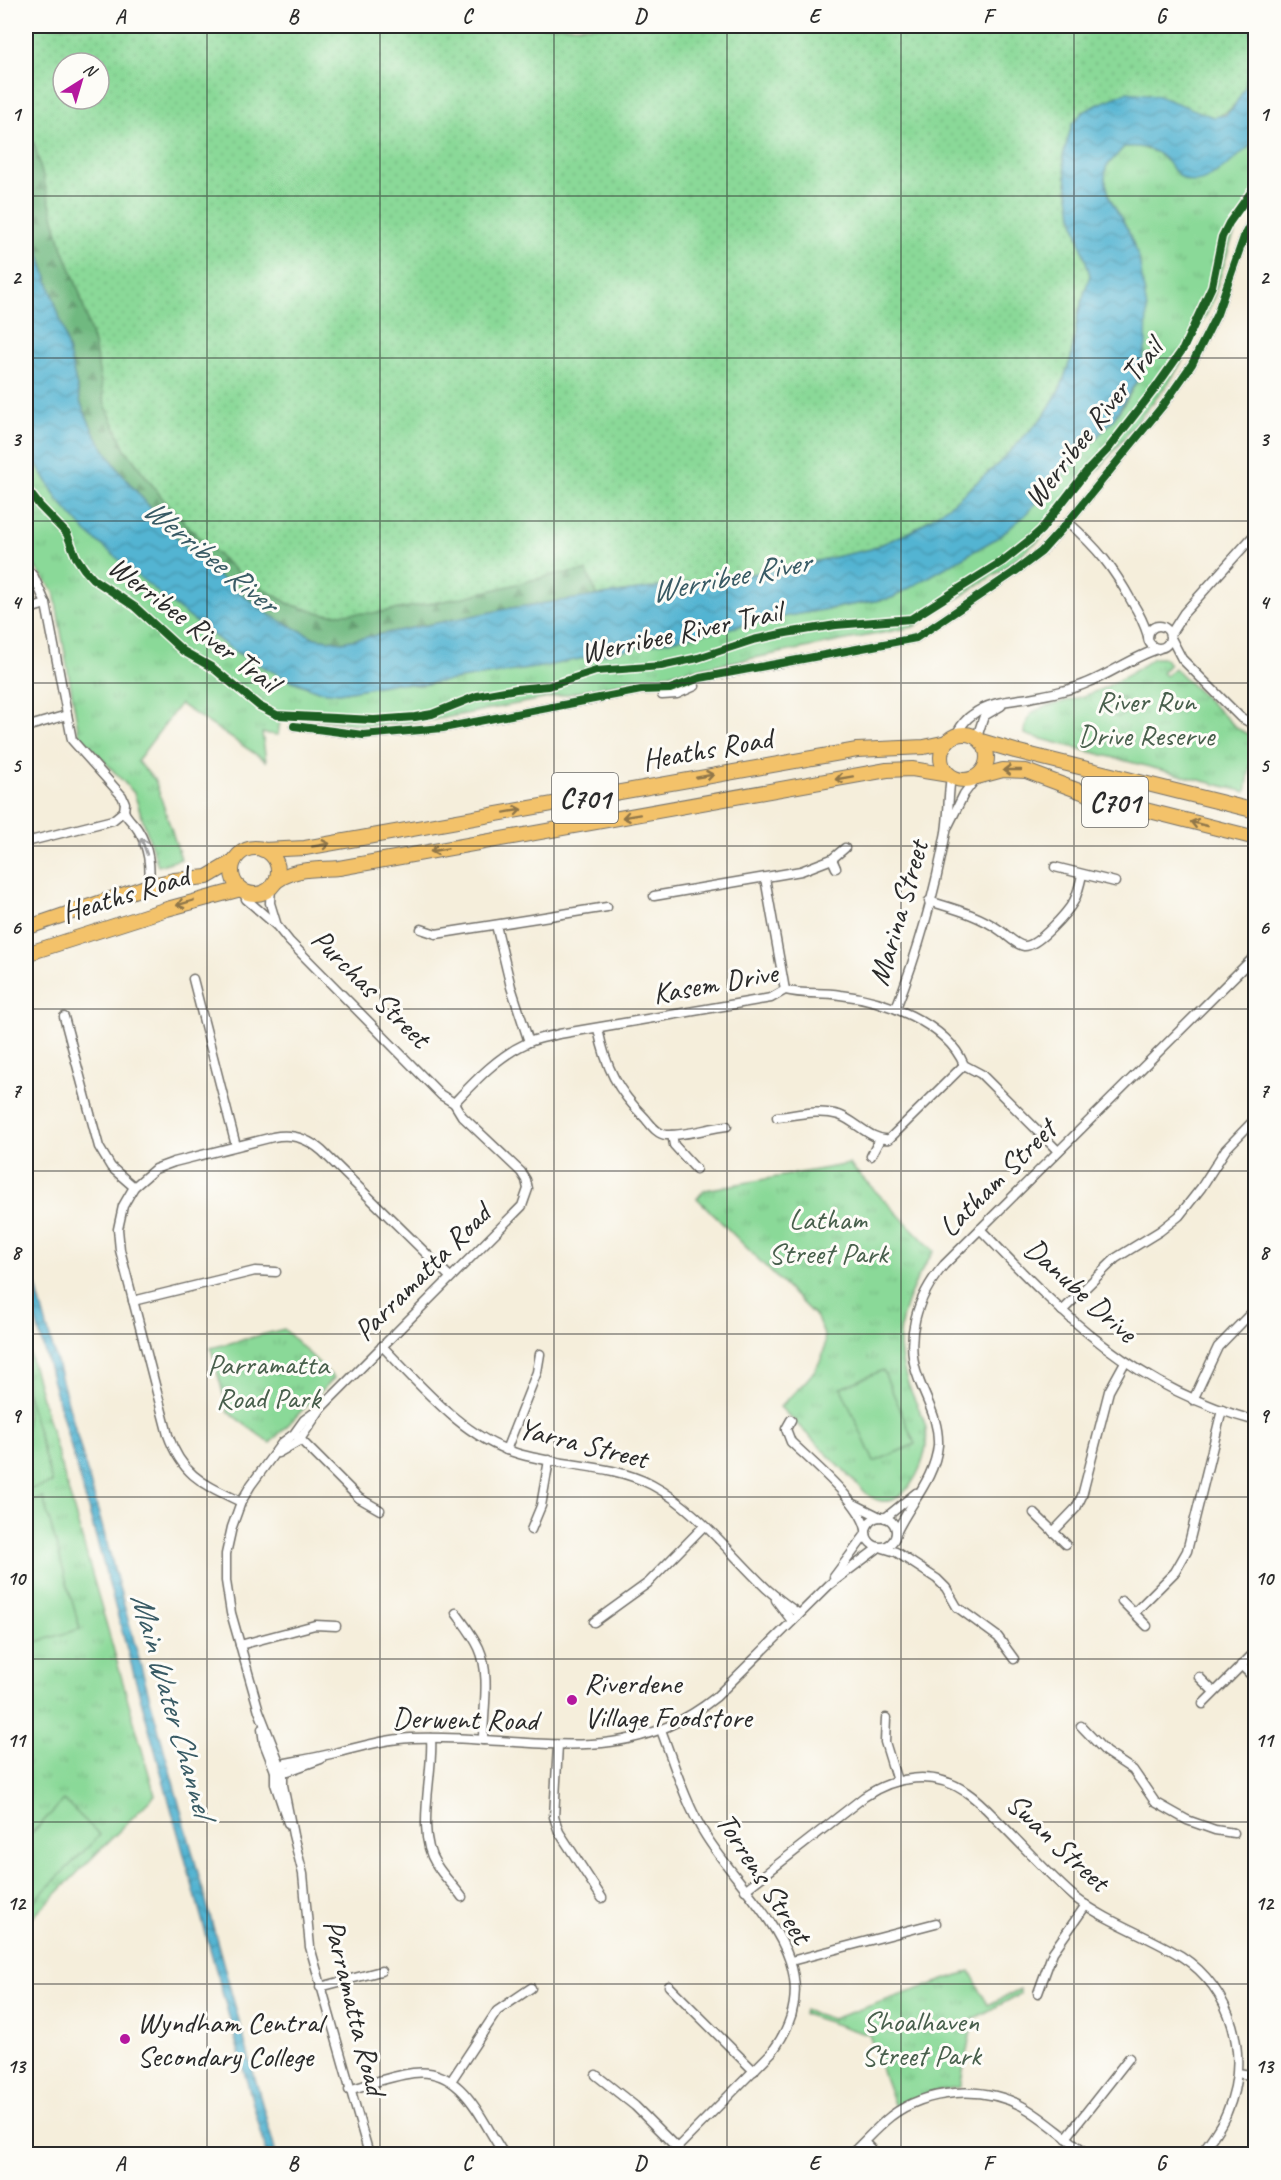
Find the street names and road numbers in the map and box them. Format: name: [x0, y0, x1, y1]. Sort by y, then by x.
street label: Werribee River Trail: [1015, 327, 1174, 515]
street label: Werribee River Trail: [101, 547, 291, 704]
street label: Werribee River Trail: [577, 591, 790, 672]
street label: Heaths Road: [639, 718, 779, 779]
road number: C701: [552, 773, 618, 823]
road number: C701: [1082, 777, 1148, 827]
street label: Marina Street: [859, 833, 938, 990]
street label: Heaths Road: [57, 855, 197, 931]
street label: Purchas Street: [303, 920, 441, 1058]
street label: Kasem Drive: [650, 953, 782, 1013]
street label: Latham Street: [930, 1108, 1067, 1245]
street label: Parramatta Road: [345, 1192, 502, 1349]
street label: Danube Drive: [1017, 1229, 1147, 1352]
street label: Yarra Street: [514, 1409, 654, 1478]
street label: Derwent Road: [392, 1699, 542, 1739]
street label: Swan Street: [998, 1785, 1120, 1902]
street label: Torrens Street: [708, 1805, 822, 1953]
street label: Parramatta Road: [315, 1915, 396, 2103]

